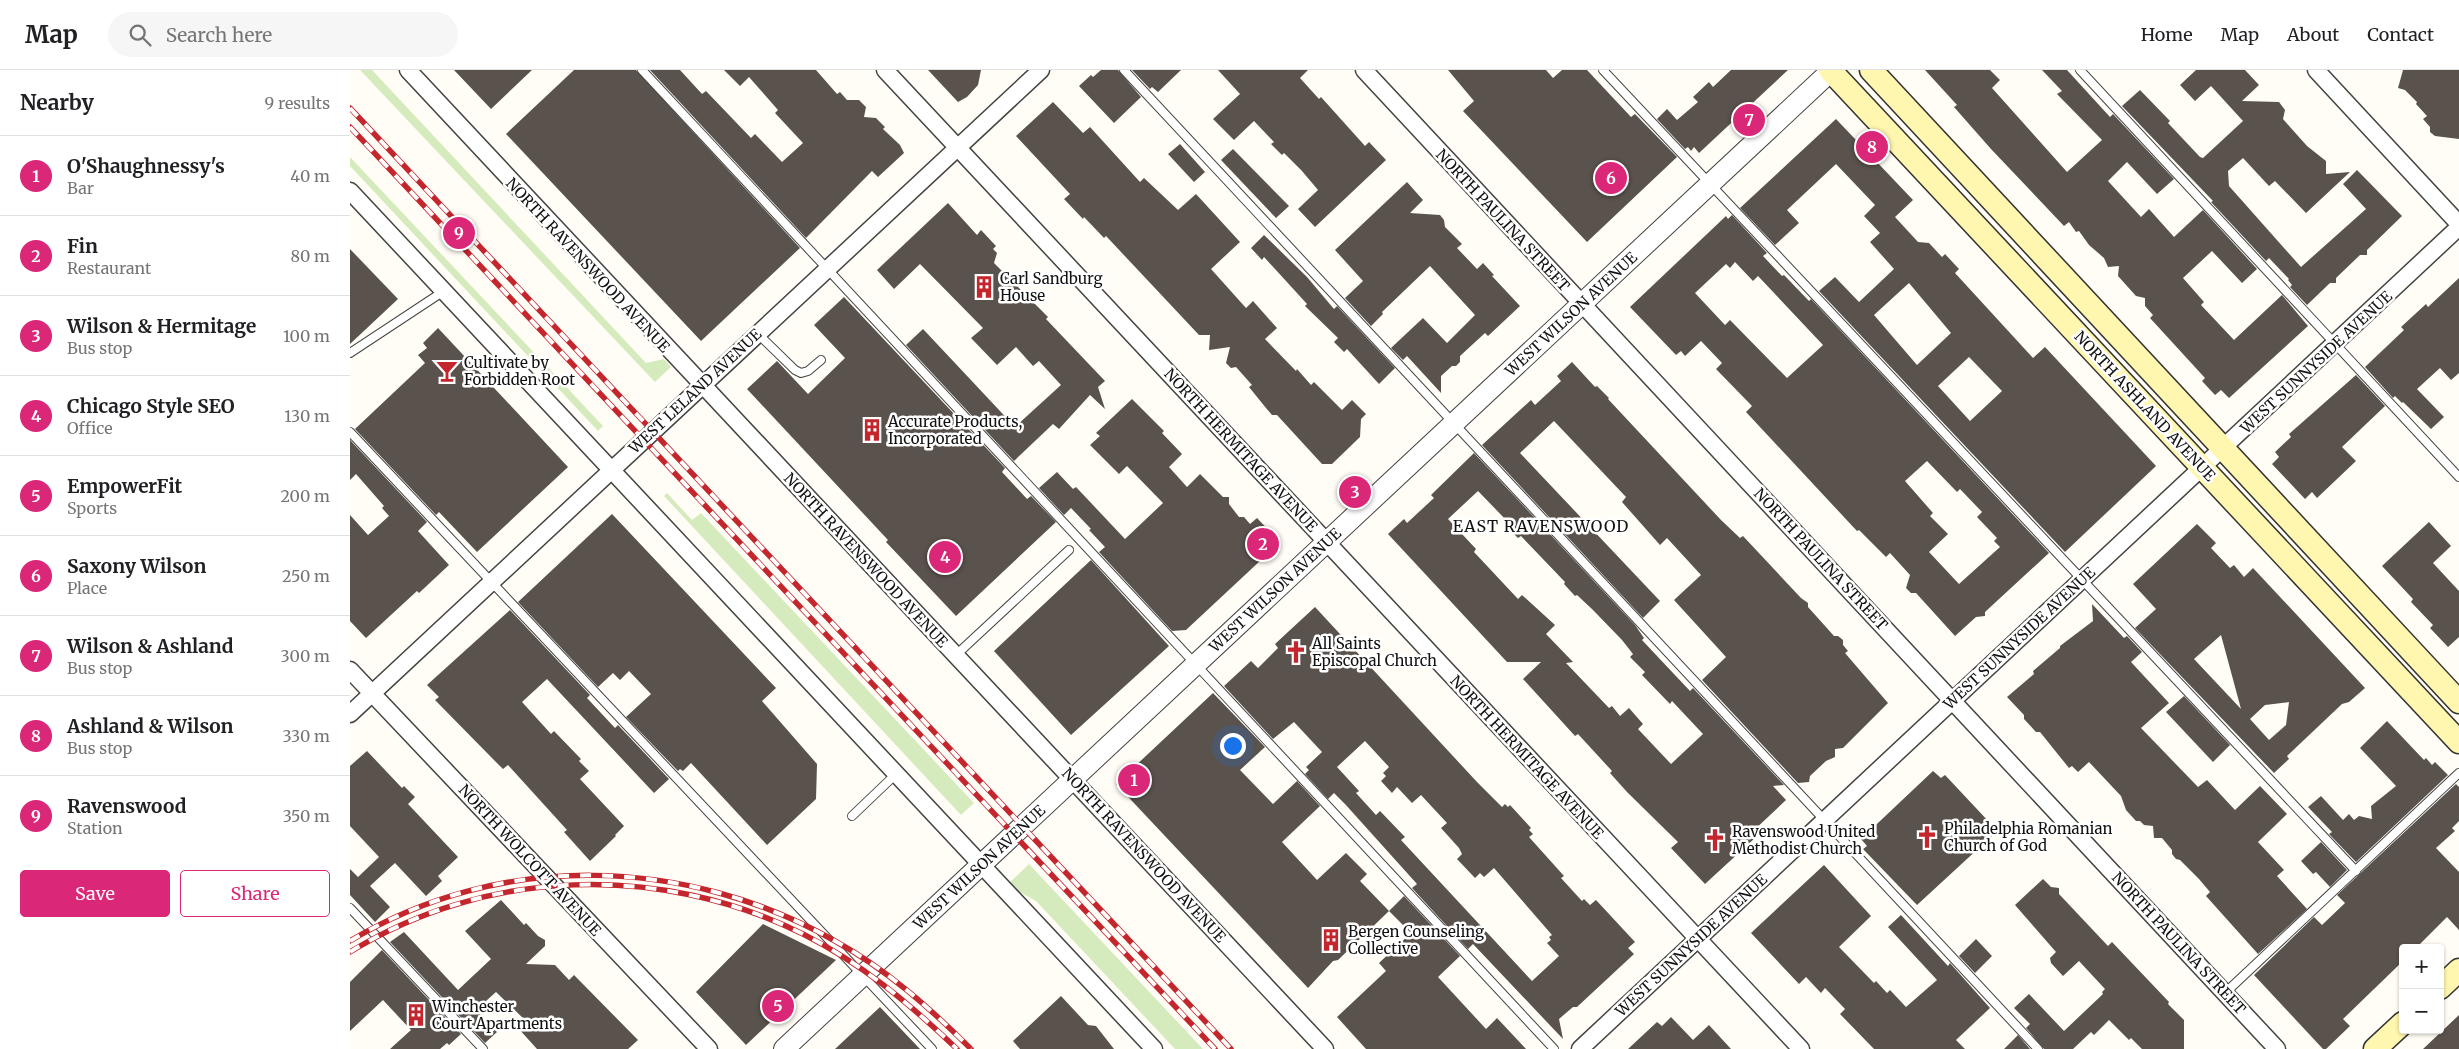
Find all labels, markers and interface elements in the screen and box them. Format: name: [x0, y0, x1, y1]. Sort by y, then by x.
search box: [108, 12, 458, 57]
text: Map: [25, 19, 78, 50]
icon: search: [126, 21, 154, 49]
text: Search here: [166, 23, 272, 47]
text: Home: [2141, 23, 2193, 46]
text: Map: [2221, 23, 2259, 46]
text: About: [2287, 23, 2339, 46]
text: Contact: [2367, 23, 2434, 46]
text: Nearby: [20, 89, 94, 116]
text: 9 results: [265, 93, 330, 113]
pin: 7: [1733, 101, 1765, 139]
pin: 8: [1856, 128, 1888, 166]
street label: NORTH PAULINA STREET: [1432, 145, 1574, 295]
text: O'Shaughnessy's: [67, 154, 225, 178]
pin: 6: [1595, 159, 1627, 197]
text: 1: [32, 166, 40, 186]
text: 40 m: [290, 166, 330, 186]
street label: NORTH RAVENSWOOD AVENUE: [502, 174, 674, 357]
text: Bar: [67, 178, 94, 198]
pin: 9: [443, 214, 475, 252]
text: Fin: [67, 234, 98, 258]
text: 2: [31, 246, 41, 266]
text: 80 m: [291, 246, 330, 266]
street label: WEST WILSON AVENUE: [1500, 247, 1641, 381]
text: Restaurant: [67, 258, 151, 278]
place label: Carl Sandburg House: [1000, 269, 1103, 305]
building icon: Carl Sandburg House: [971, 274, 997, 300]
street label: WEST SUNNYSIDE AVENUE: [2235, 286, 2396, 438]
text: Wilson & Hermitage: [67, 314, 256, 338]
street label: WEST LELAND AVENUE: [624, 324, 766, 458]
text: 3: [31, 326, 41, 346]
text: 100 m: [283, 326, 330, 346]
street label: NORTH ASHLAND AVENUE: [2071, 327, 2220, 485]
text: Bus stop: [67, 338, 132, 358]
place label: Cultivate by Forbidden Root: [464, 353, 575, 389]
bar icon: Cultivate by Forbidden Root: [434, 358, 460, 384]
street label: NORTH HERMITAGE AVENUE: [1160, 364, 1322, 536]
text: Chicago Style SEO: [67, 394, 235, 418]
text: 4: [31, 406, 41, 426]
text: 130 m: [284, 406, 330, 426]
place label: Accurate Products, Incorporated: [887, 412, 1022, 448]
building icon: Accurate Products, Incorporated: [859, 417, 885, 443]
text: Office: [67, 418, 113, 438]
street label: NORTH RAVENSWOOD AVENUE: [780, 469, 952, 652]
pin: 3: [1339, 473, 1371, 511]
text: EmpowerFit: [67, 474, 182, 498]
street label: NORTH PAULINA STREET: [1750, 484, 1892, 634]
text: 5: [31, 486, 41, 506]
text: 200 m: [280, 486, 330, 506]
text: Sports: [67, 498, 117, 518]
district label: EAST RAVENSWOOD: [1453, 516, 1629, 536]
street label: WEST WILSON AVENUE: [1204, 523, 1345, 657]
pin: 2: [1247, 525, 1279, 563]
pin: 4: [929, 538, 961, 576]
text: Saxony Wilson: [67, 554, 206, 578]
street label: WEST SUNNYSIDE AVENUE: [1938, 562, 2099, 714]
text: 6: [31, 566, 41, 586]
text: 250 m: [282, 566, 330, 586]
text: Place: [67, 578, 107, 598]
text: Wilson & Ashland: [67, 634, 233, 658]
place label: All Saints Episcopal Church: [1311, 634, 1437, 670]
church icon: All Saints Episcopal Church: [1283, 639, 1309, 665]
text: 7: [31, 646, 41, 666]
text: 300 m: [281, 646, 330, 666]
text: Bus stop: [67, 658, 132, 678]
street label: NORTH HERMITAGE AVENUE: [1446, 671, 1608, 843]
text: Ashland & Wilson: [67, 714, 233, 738]
text: 8: [31, 726, 41, 746]
text: 330 m: [283, 726, 330, 746]
your location: [1220, 733, 1246, 759]
text: Bus stop: [67, 738, 132, 758]
pin: 1: [1118, 761, 1150, 799]
street label: NORTH RAVENSWOOD AVENUE: [1058, 764, 1230, 947]
street label: NORTH WOLCOTT AVENUE: [455, 780, 606, 940]
text: Ravenswood: [67, 794, 186, 818]
street label: WEST WILSON AVENUE: [908, 800, 1049, 934]
text: 9: [31, 806, 41, 826]
text: 350 m: [283, 806, 330, 826]
text: Station: [67, 818, 123, 838]
place label: Philadelphia Romanian Church of God: [1944, 819, 2112, 855]
place label: Ravenswood United Methodist Church: [1732, 822, 1875, 858]
church icon: Philadelphia Romanian Church of God: [1914, 824, 1940, 850]
church icon: Ravenswood United Methodist Church: [1702, 827, 1728, 853]
street label: NORTH PAULINA STREET: [2108, 868, 2250, 1018]
street label: WEST SUNNYSIDE AVENUE: [1610, 869, 1771, 1021]
button: Save: [20, 870, 170, 917]
button: Share: [180, 870, 330, 917]
place label: Bergen Counseling Collective: [1348, 922, 1484, 958]
building icon: Bergen Counseling Collective: [1318, 927, 1344, 953]
map controls: [2399, 944, 2444, 1034]
button: +: [2399, 944, 2444, 989]
pin: 5: [762, 987, 794, 1025]
button: −: [2399, 989, 2444, 1034]
place label: Winchester Court Apartments: [431, 997, 562, 1033]
building icon: Winchester Court Apartments: [403, 1002, 429, 1028]

